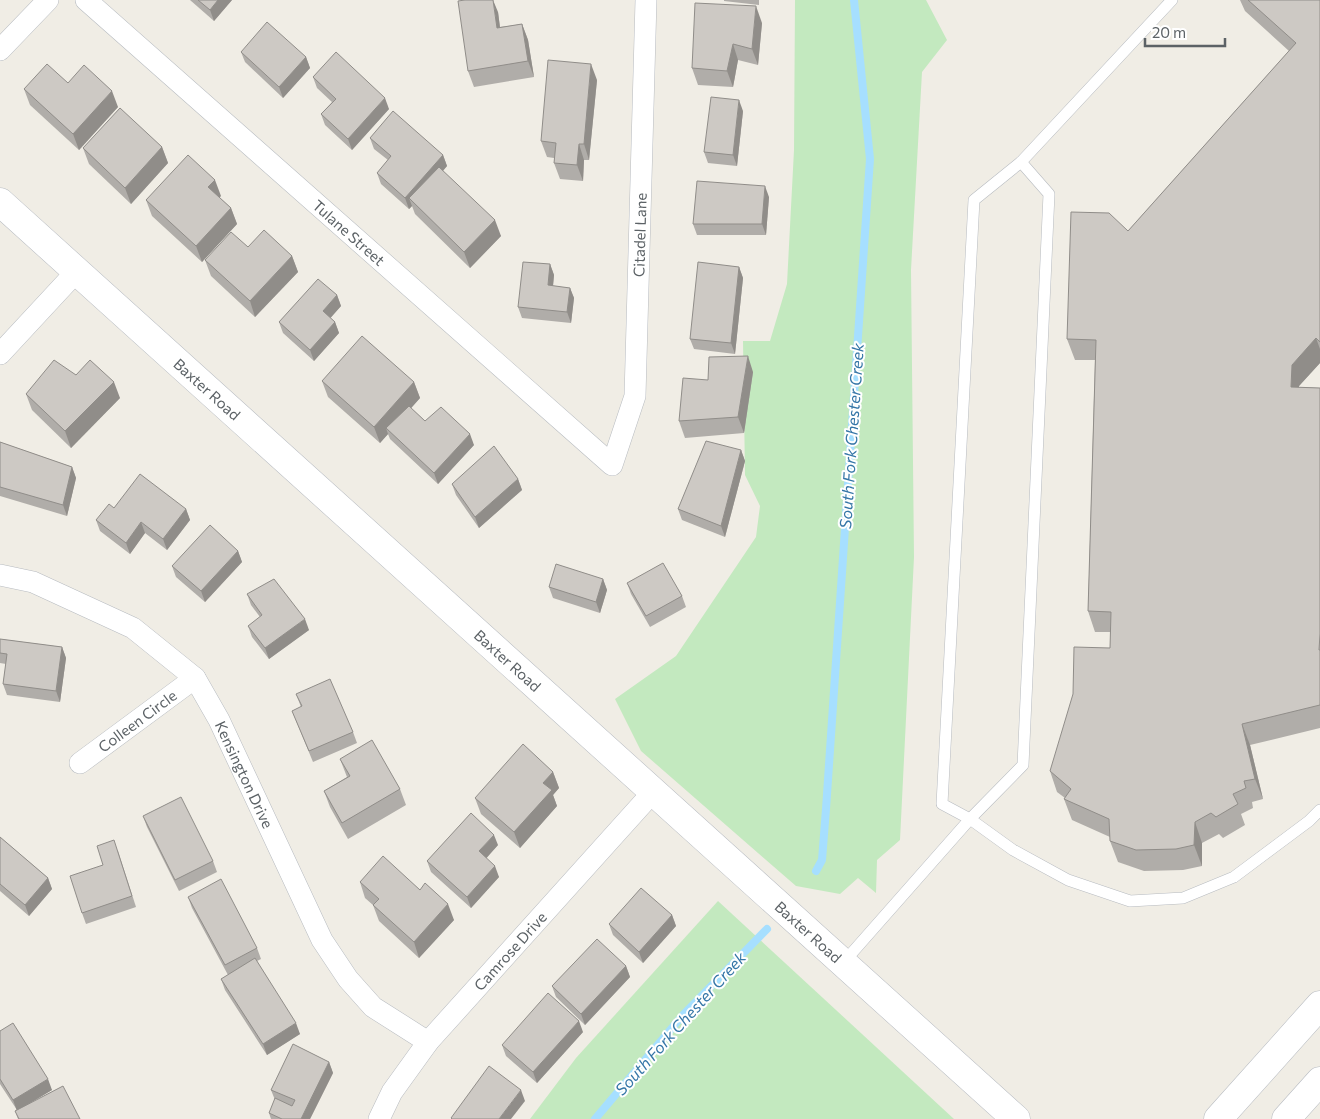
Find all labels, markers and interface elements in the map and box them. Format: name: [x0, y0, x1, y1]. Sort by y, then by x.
scale bar: [1145, 15, 1225, 47]
text: 20 m: [1152, 23, 1186, 41]
street label: Citadel Lane: [629, 192, 650, 277]
street label: Tulane Street: [309, 196, 389, 269]
water label: South Fork Chester Creek: [835, 342, 867, 529]
street label: Baxter Road: [170, 354, 244, 424]
street label: Baxter Road: [471, 626, 545, 695]
street label: Colleen Circle: [94, 686, 180, 756]
street label: Kensington Drive: [212, 718, 277, 831]
street label: Baxter Road: [771, 897, 845, 966]
street label: Camrose Drive: [470, 908, 550, 994]
water label: South Fork Chester Creek: [611, 947, 749, 1098]

